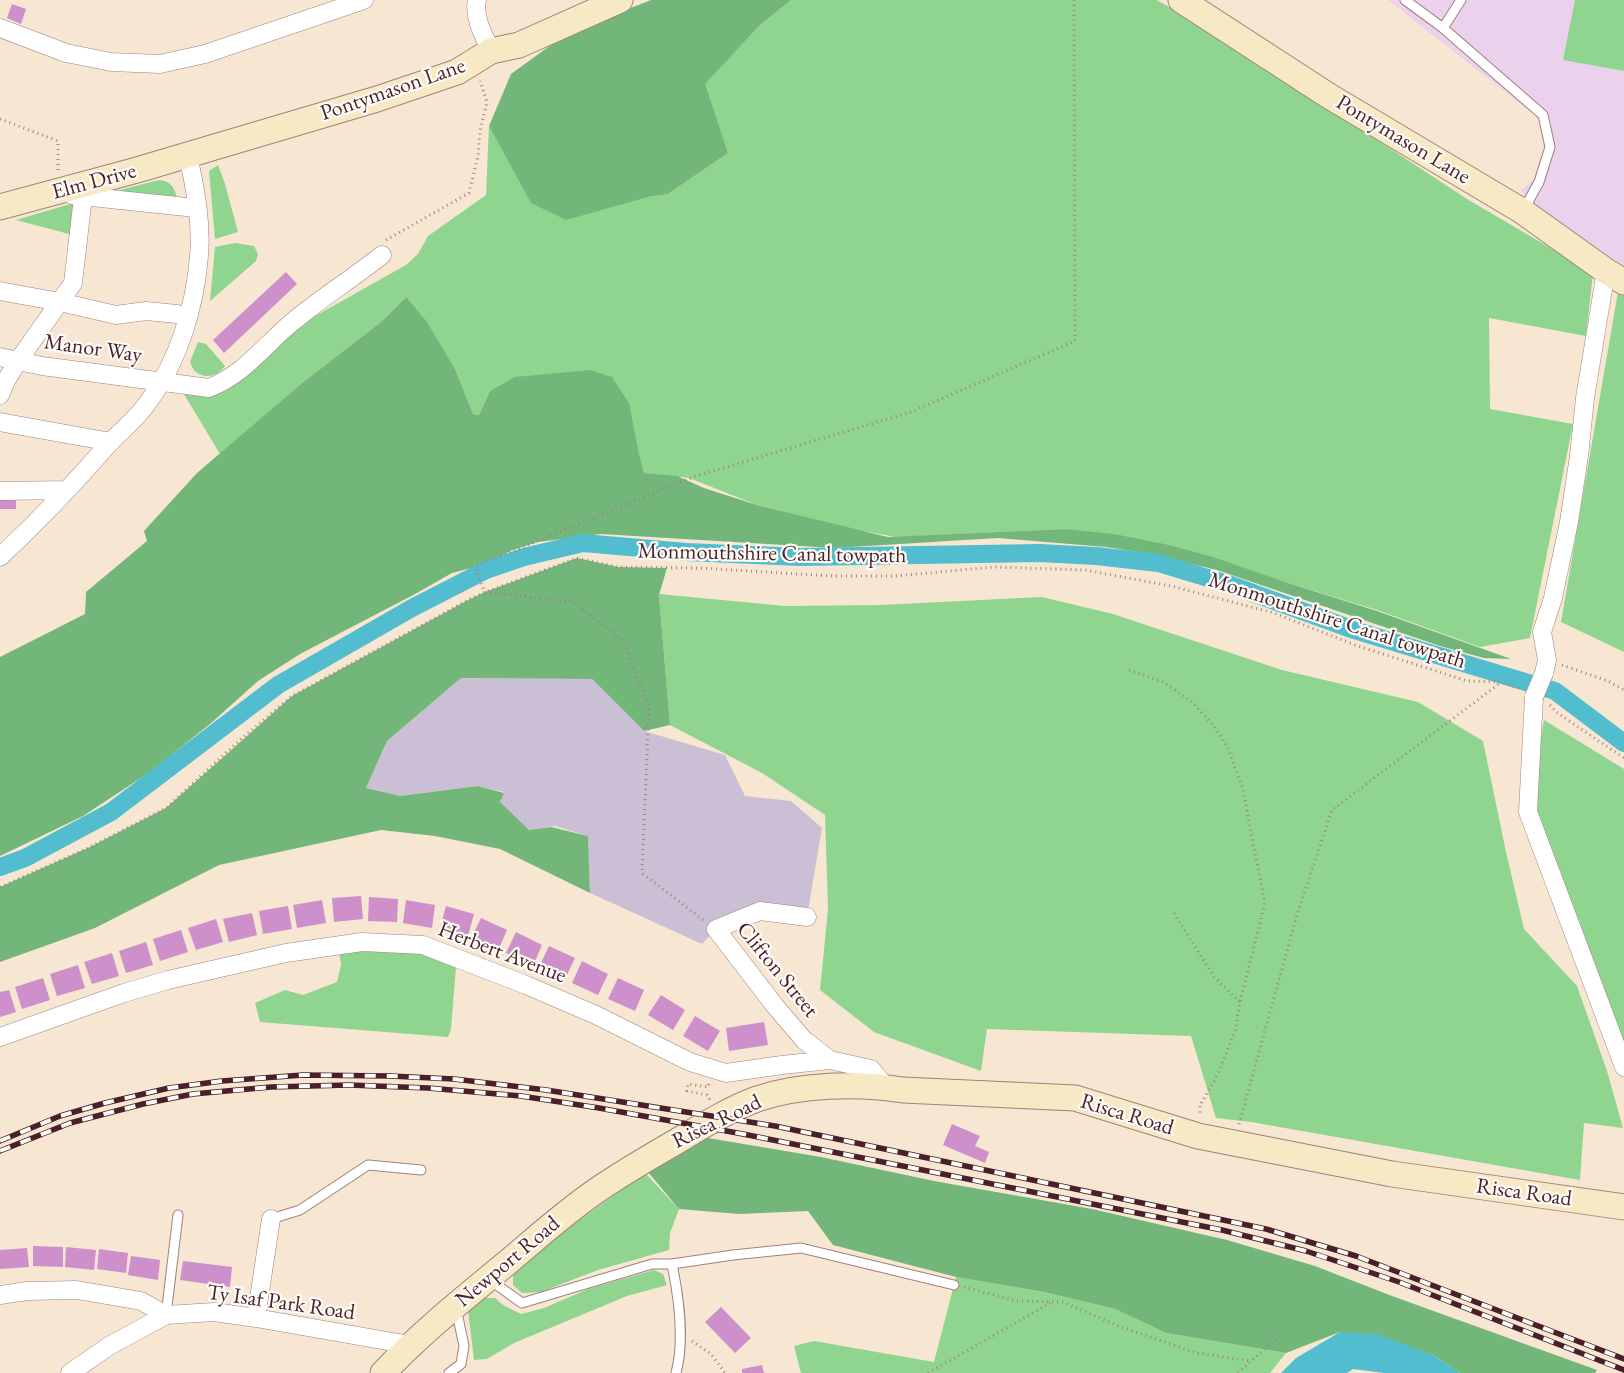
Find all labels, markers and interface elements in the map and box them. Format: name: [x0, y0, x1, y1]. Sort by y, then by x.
street label: Pontymason Lane: [317, 53, 469, 127]
street label: Pontymason Lane: [1331, 90, 1475, 190]
street label: Elm Drive: [49, 158, 139, 206]
street label: Manor Way: [42, 329, 144, 369]
street label: Monmouthshire Canal towpath: [637, 538, 907, 570]
street label: Monmouthshire Canal towpath: [1205, 567, 1469, 675]
street label: Herbert Avenue: [434, 916, 570, 990]
street label: Clifton Street: [730, 917, 824, 1023]
street label: Risca Road: [1077, 1088, 1177, 1142]
street label: Risca Road: [668, 1089, 766, 1155]
street label: Risca Road: [1475, 1173, 1573, 1213]
street label: Newport Road: [450, 1211, 566, 1313]
street label: Ty Isaf Park Road: [205, 1280, 357, 1326]

